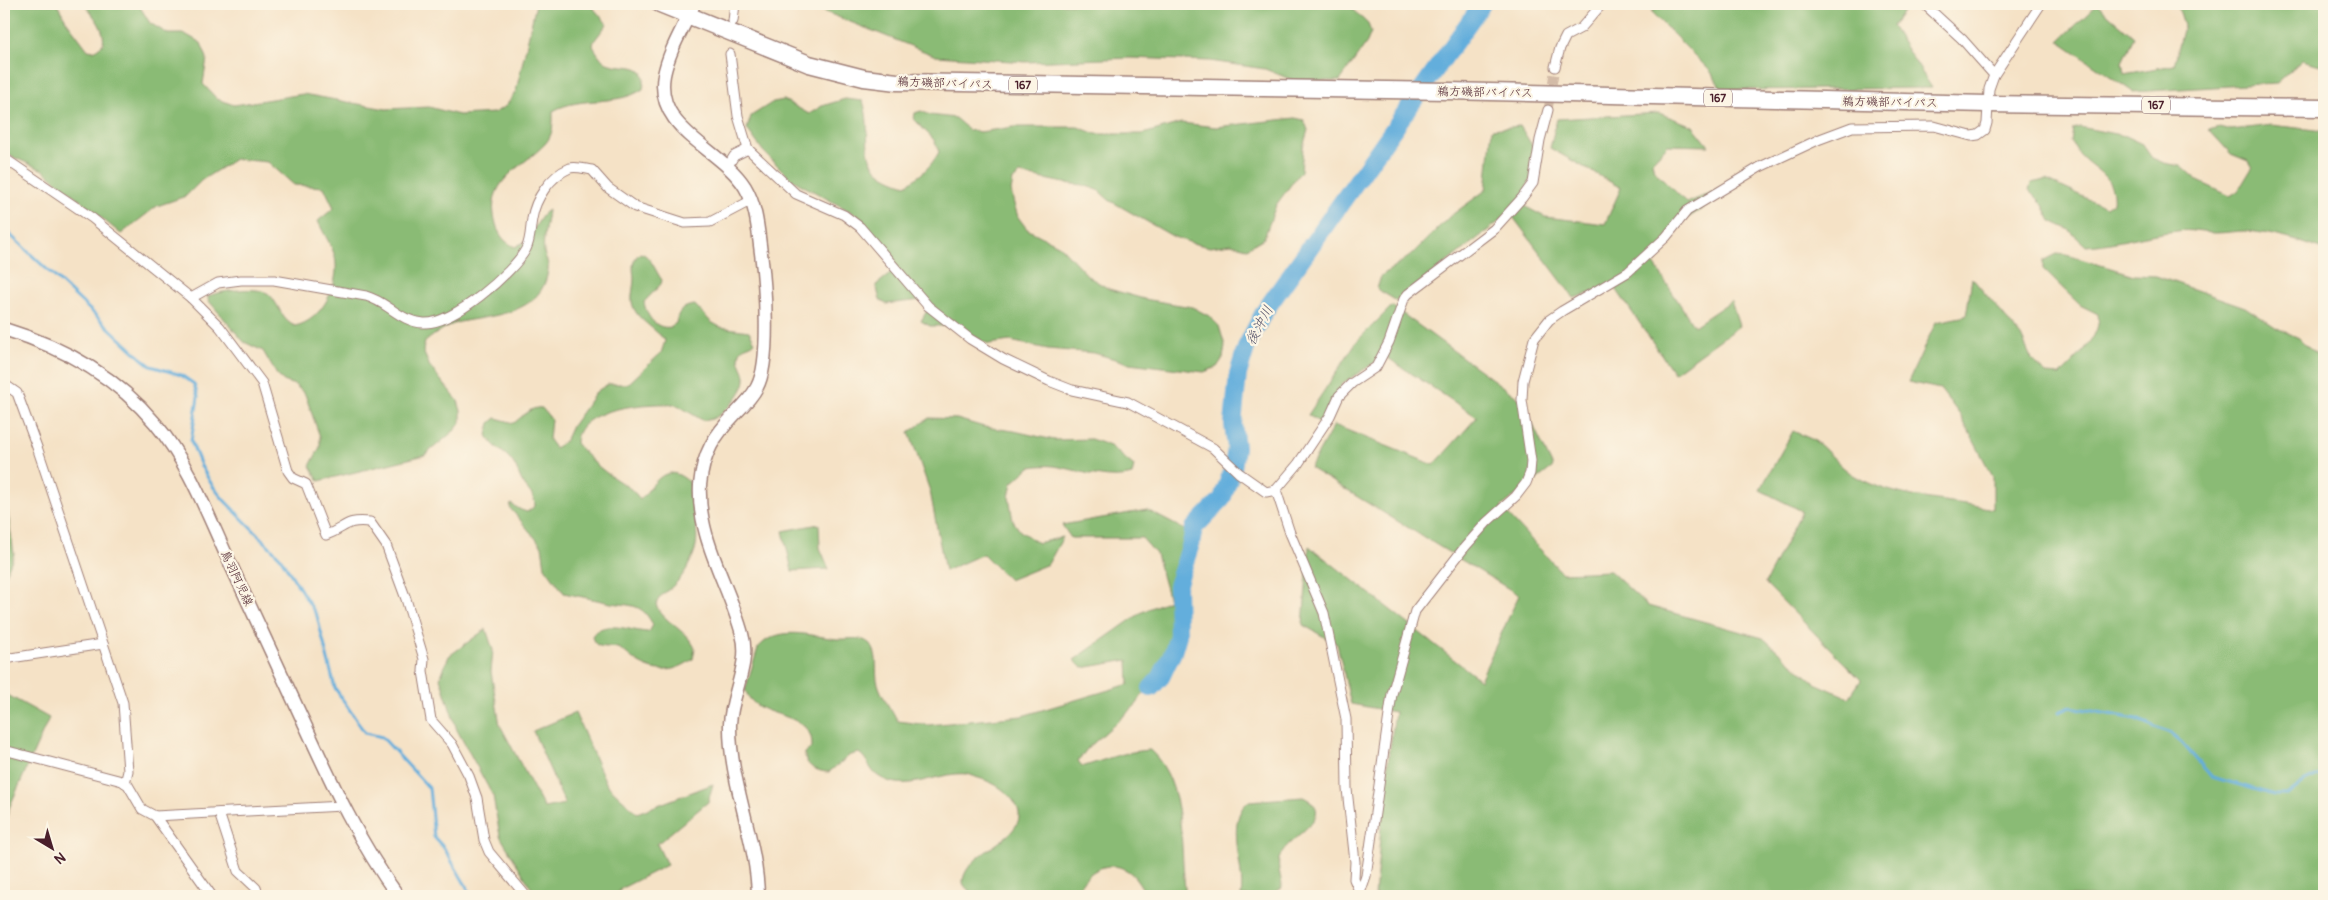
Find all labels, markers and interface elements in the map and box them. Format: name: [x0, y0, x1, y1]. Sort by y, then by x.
street label: 鵜方磯部バイパス: [897, 74, 993, 93]
road number: 167: [1009, 76, 1037, 94]
street label: 鵜方磯部バイパス: [1437, 84, 1533, 101]
road number: 167: [1704, 90, 1732, 106]
street label: 鵜方磯部バイパス: [1842, 94, 1938, 111]
road number: 167: [2142, 96, 2170, 114]
water label: 後沖川: [1242, 303, 1277, 348]
street label: 鳥羽阿児線: [217, 548, 256, 609]
north arrow: [28, 822, 78, 872]
text: N: [51, 848, 69, 867]

